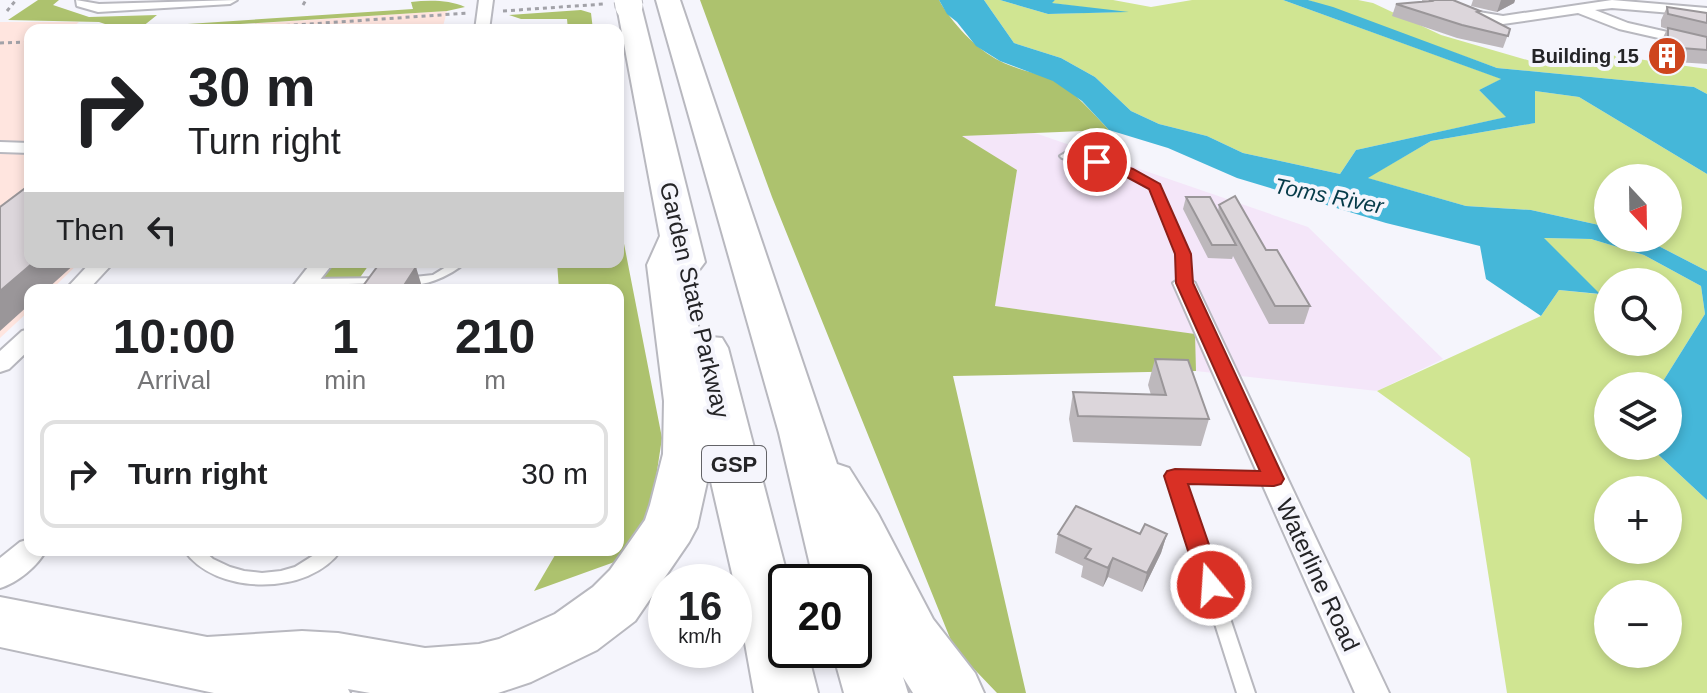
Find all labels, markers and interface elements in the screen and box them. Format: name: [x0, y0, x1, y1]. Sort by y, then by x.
building icon: Building 15: [1646, 35, 1688, 77]
place label: Building 15: [1531, 45, 1639, 67]
text: 30 m: [188, 55, 316, 118]
icon: right: [56, 56, 160, 160]
text: Turn right: [188, 121, 341, 162]
pin: [1063, 128, 1131, 196]
icon: arrive: [1075, 140, 1119, 184]
north arrow: [1594, 164, 1682, 252]
map controls: [1594, 164, 1682, 668]
water label: Toms River: [1272, 173, 1387, 219]
street label: Garden State Parkway: [655, 179, 735, 421]
icon: left: [140, 208, 184, 252]
text: Then: [56, 213, 124, 246]
button: search: [1594, 268, 1682, 356]
text: 10:00: [113, 310, 236, 363]
text: 1: [332, 310, 359, 363]
text: 210: [455, 310, 535, 363]
text: Arrival: [137, 365, 211, 395]
text: min: [324, 365, 366, 395]
text: m: [484, 365, 506, 395]
button: layers: [1594, 372, 1682, 460]
road number: GSP: [702, 446, 766, 482]
icon: right: [60, 452, 104, 496]
text: Turn right: [128, 457, 267, 490]
text: 30 m: [521, 457, 588, 490]
button: +: [1594, 476, 1682, 564]
street label: Waterline Road: [1271, 495, 1365, 655]
position arrow: [1169, 543, 1253, 627]
speed limit sign: 20: [768, 564, 872, 668]
button: −: [1594, 580, 1682, 668]
text: 16: [678, 584, 722, 628]
text: km/h: [678, 625, 722, 647]

